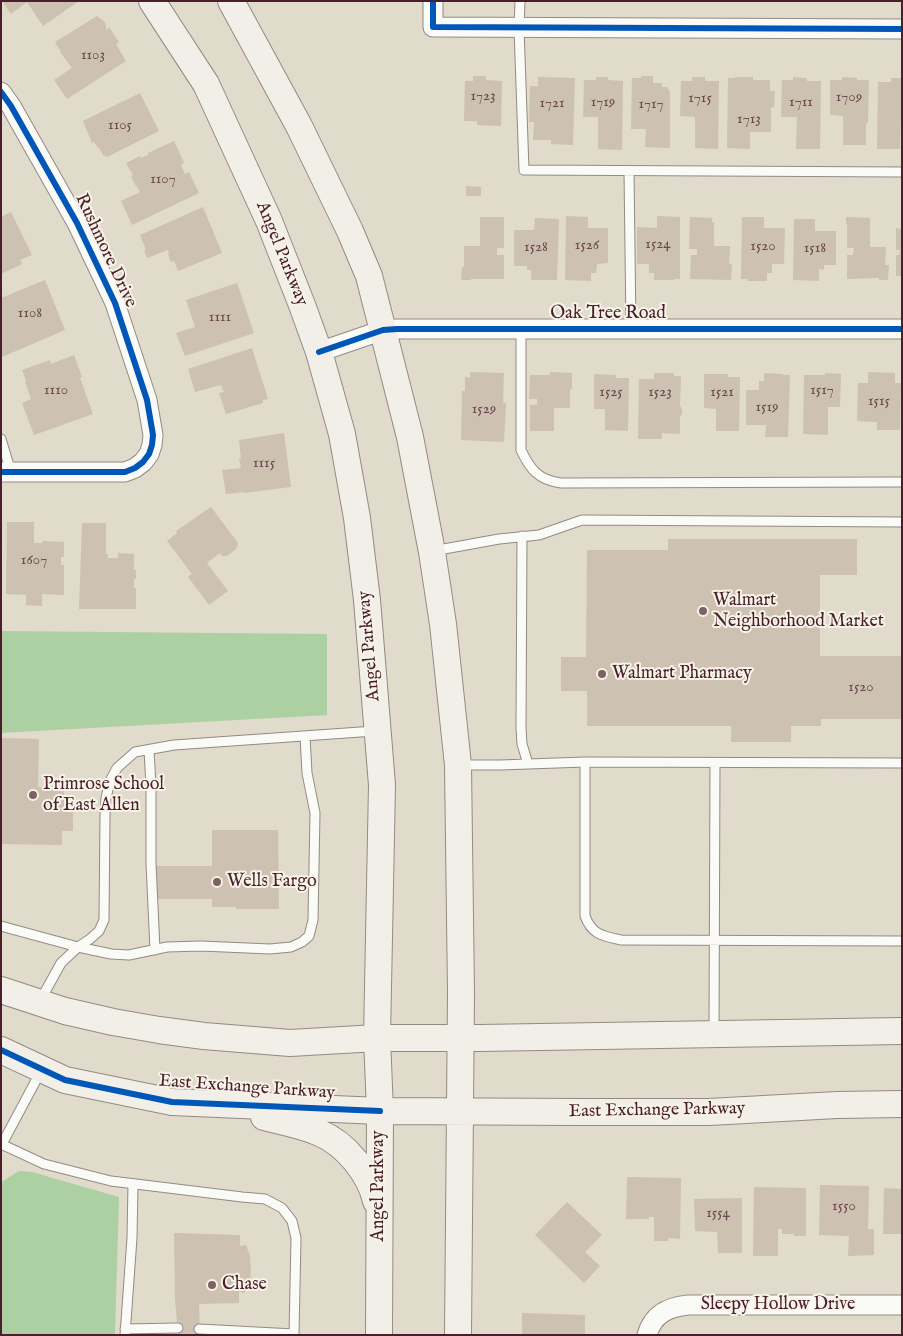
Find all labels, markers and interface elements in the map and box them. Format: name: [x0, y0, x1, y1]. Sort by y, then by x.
house number: 1103: [81, 47, 105, 65]
house number: 1723: [470, 88, 496, 106]
house number: 1709: [836, 89, 862, 107]
house number: 1715: [688, 90, 712, 108]
house number: 1719: [591, 94, 615, 112]
house number: 1711: [789, 94, 813, 112]
house number: 1721: [539, 95, 565, 113]
house number: 1717: [638, 96, 664, 114]
house number: 1713: [737, 111, 761, 129]
house number: 1105: [108, 117, 132, 135]
house number: 1107: [150, 171, 176, 189]
street label: Rushmore Drive: [69, 191, 141, 311]
street label: Angel Parkway: [250, 198, 312, 310]
house number: 1524: [645, 236, 671, 254]
house number: 1526: [575, 237, 599, 255]
house number: 1520: [750, 238, 776, 256]
house number: 1528: [524, 239, 548, 257]
house number: 1518: [804, 240, 826, 258]
street label: Oak Tree Road: [550, 303, 666, 325]
house number: 1108: [18, 305, 42, 323]
house number: 1111: [209, 309, 231, 327]
house number: 1110: [44, 382, 68, 400]
house number: 1517: [810, 382, 834, 400]
house number: 1525: [599, 384, 623, 402]
house number: 1523: [648, 384, 672, 402]
house number: 1521: [710, 384, 734, 402]
house number: 1515: [868, 393, 890, 411]
house number: 1519: [755, 399, 779, 417]
house number: 1529: [472, 401, 496, 419]
house number: 1115: [253, 455, 275, 473]
house number: 1607: [21, 552, 47, 570]
street label: Angel Parkway: [354, 590, 386, 702]
place label: Walmart Neighborhood Market: [713, 590, 884, 632]
marker: Walmart Neighborhood Market: [697, 605, 709, 617]
place label: Walmart Pharmacy: [612, 663, 752, 685]
marker: Walmart Pharmacy: [596, 668, 608, 680]
house number: 1520: [848, 679, 874, 697]
place label: Primrose School of East Allen: [43, 774, 164, 816]
marker: Primrose School of East Allen: [27, 789, 39, 801]
place label: Wells Fargo: [227, 871, 317, 893]
marker: Wells Fargo: [211, 876, 223, 888]
street label: East Exchange Parkway: [158, 1071, 336, 1105]
street label: East Exchange Parkway: [568, 1099, 746, 1123]
street label: Angel Parkway: [368, 1130, 390, 1242]
house number: 1550: [832, 1198, 856, 1216]
house number: 1554: [706, 1205, 730, 1223]
place label: Chase: [222, 1274, 267, 1296]
marker: Chase: [206, 1279, 218, 1291]
street label: Sleepy Hollow Drive: [701, 1294, 855, 1316]

